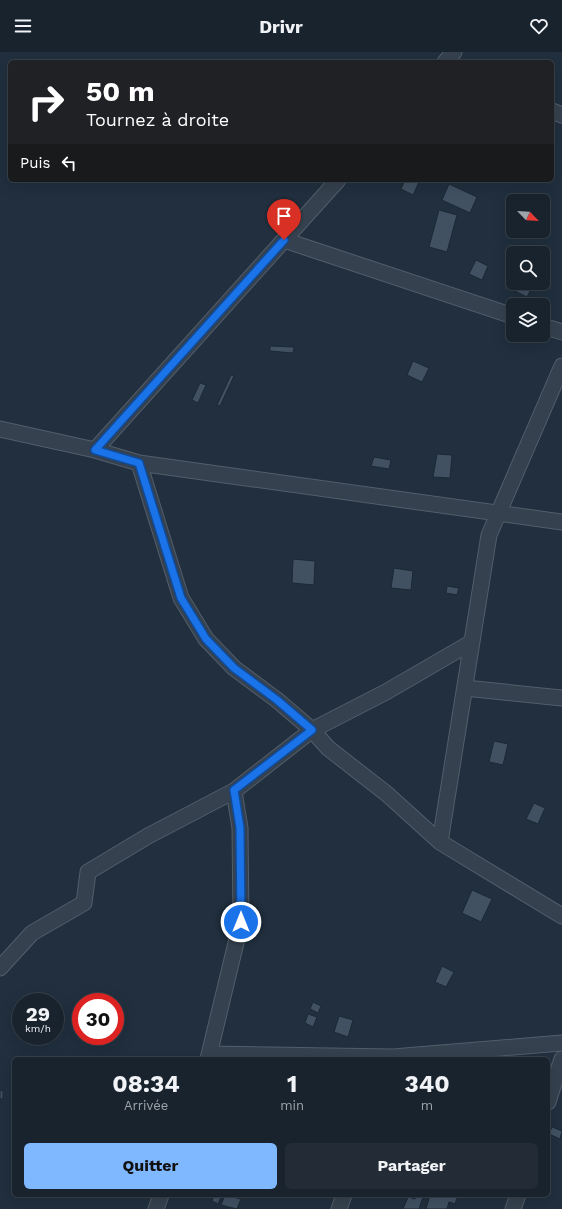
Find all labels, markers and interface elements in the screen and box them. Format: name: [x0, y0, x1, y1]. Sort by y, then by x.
icon: menu: [12, 15, 34, 37]
icon: heart: [528, 15, 550, 37]
text: Drivr: [259, 16, 303, 37]
text: 50 m: [86, 75, 155, 108]
icon: right: [20, 76, 72, 128]
text: Tournez à droite: [86, 109, 229, 130]
icon: left: [58, 152, 80, 174]
text: Puis: [20, 154, 50, 172]
north arrow: [506, 194, 550, 238]
map controls: [506, 194, 550, 342]
pin: [267, 199, 301, 240]
icon: arrive: [273, 205, 295, 227]
button: search: [506, 246, 550, 290]
button: layers: [506, 298, 550, 342]
position arrow: [220, 901, 262, 943]
speed limit sign: 30: [72, 993, 124, 1045]
text: 29: [26, 1002, 50, 1026]
text: km/h: [25, 1023, 51, 1034]
text: 08:34: [112, 1070, 180, 1098]
text: 1: [287, 1070, 297, 1098]
text: 340: [404, 1070, 450, 1098]
text: Arrivée: [124, 1098, 168, 1113]
text: min: [280, 1098, 304, 1113]
text: m: [421, 1098, 433, 1113]
button: Quitter: [24, 1143, 277, 1189]
button: Partager: [285, 1143, 538, 1189]

